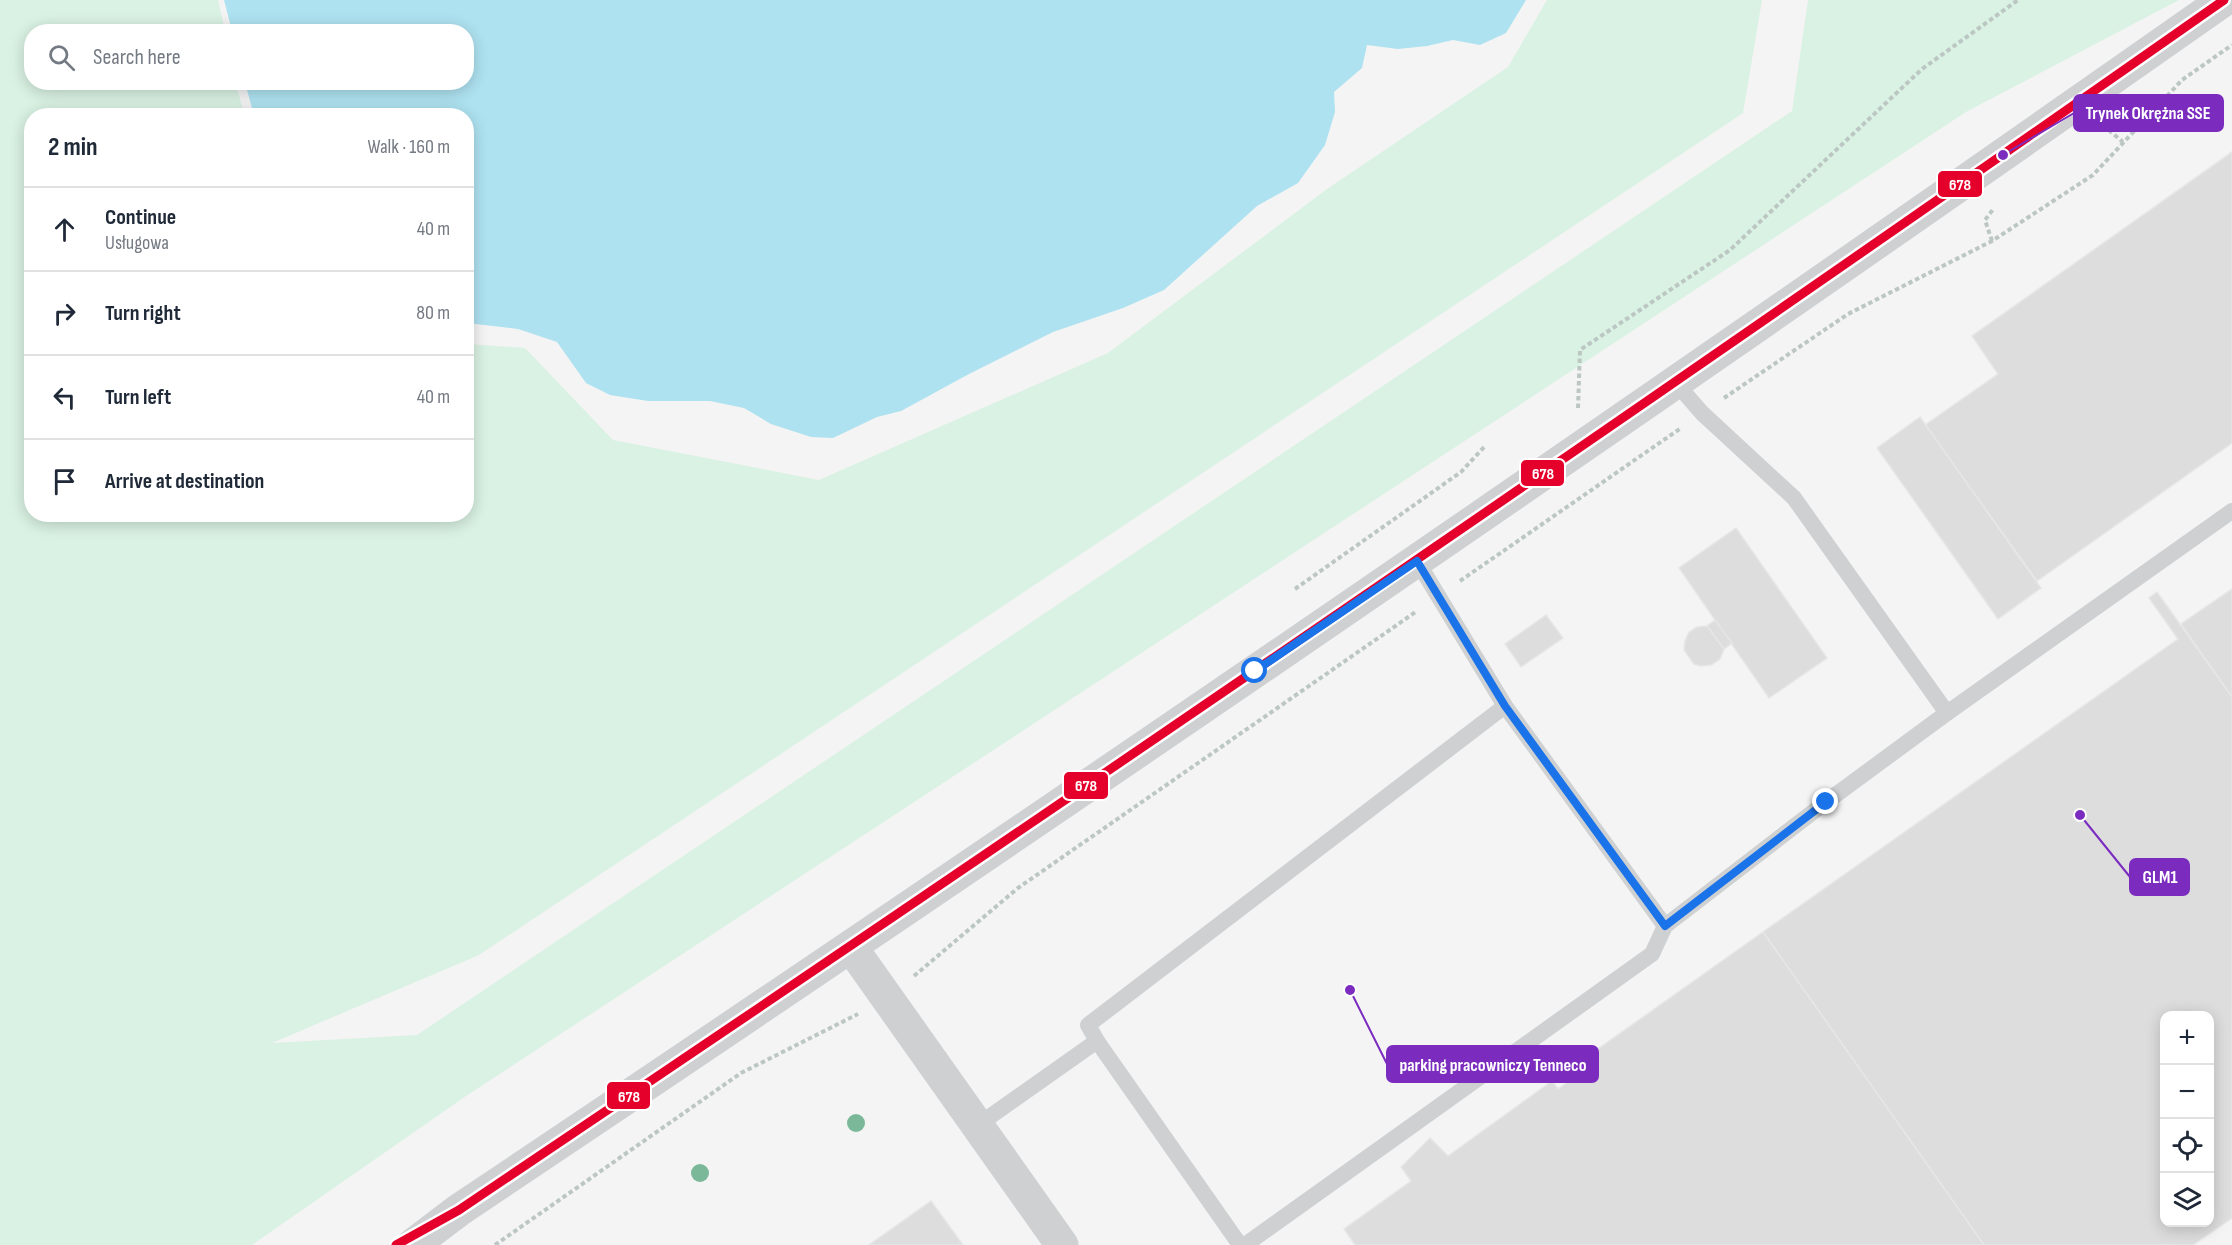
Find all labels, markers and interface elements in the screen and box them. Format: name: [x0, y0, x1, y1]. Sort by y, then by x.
search box: [24, 24, 474, 90]
icon: search: [45, 41, 78, 74]
text: Search here: [93, 44, 180, 71]
callout: Trynek Okrężna SSE: [2074, 95, 2223, 131]
text: Trynek Okrężna SSE: [2085, 103, 2211, 124]
text: 2 min: [48, 132, 98, 163]
text: Walk · 160 m: [367, 135, 450, 159]
line badge: 678: [1937, 170, 1983, 198]
text: 678: [1949, 176, 1971, 195]
text: Continue: [105, 204, 176, 231]
icon: ahead: [48, 213, 81, 246]
text: 40 m: [417, 217, 450, 241]
text: Usługowa: [105, 231, 169, 255]
icon: right: [48, 297, 81, 330]
text: Turn right: [105, 300, 181, 327]
text: 80 m: [416, 301, 450, 325]
icon: left: [48, 381, 81, 414]
text: Turn left: [105, 384, 171, 411]
text: 40 m: [417, 385, 450, 409]
line badge: 678: [1520, 459, 1565, 487]
icon: arrive: [48, 465, 81, 498]
text: 678: [1532, 465, 1554, 484]
text: Arrive at destination: [105, 468, 264, 495]
route start: [1241, 657, 1267, 683]
line badge: 678: [1063, 771, 1109, 800]
text: 678: [1075, 777, 1097, 796]
route end: [1812, 788, 1838, 814]
callout: GLM1: [2130, 859, 2189, 895]
text: GLM1: [2143, 867, 2177, 888]
map controls: [2160, 1011, 2214, 1227]
button: +: [2160, 1011, 2214, 1065]
callout: parking pracowniczy Tenneco: [1387, 1046, 1598, 1082]
text: parking pracowniczy Tenneco: [1399, 1055, 1587, 1076]
button: −: [2160, 1065, 2214, 1119]
line badge: 678: [606, 1081, 651, 1110]
text: 678: [618, 1088, 640, 1107]
button: locate: [2160, 1119, 2214, 1173]
button: layers: [2160, 1173, 2214, 1227]

